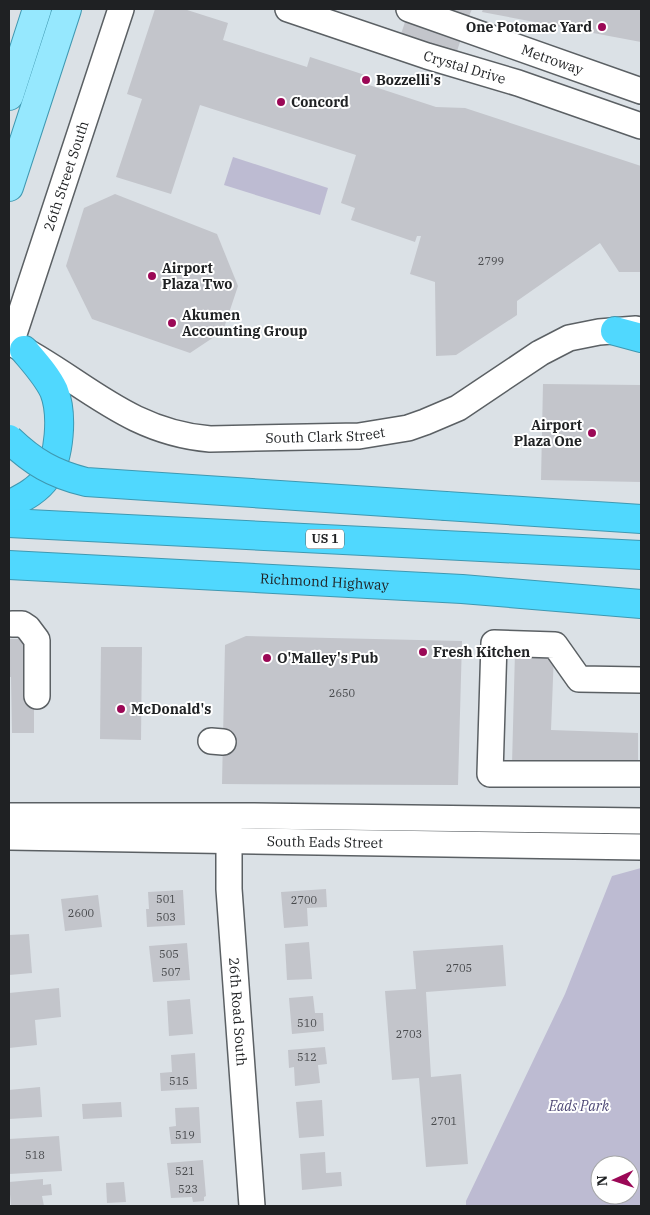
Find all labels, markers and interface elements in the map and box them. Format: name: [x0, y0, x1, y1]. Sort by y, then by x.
place label: One Potomac Yard: [466, 18, 592, 36]
marker: One Potomac Yard: [596, 21, 608, 33]
street label: Metroway: [519, 40, 586, 79]
street label: Crystal Drive: [421, 46, 508, 88]
place label: Bozzelli's: [376, 71, 441, 89]
marker: Bozzelli's: [360, 74, 372, 86]
place label: Concord: [291, 93, 349, 111]
marker: Concord: [275, 96, 287, 108]
street label: 26th Street South: [40, 118, 93, 233]
house number: 2799: [478, 254, 504, 268]
place label: Airport Plaza Two: [162, 259, 232, 293]
marker: Airport Plaza Two: [146, 270, 158, 282]
place label: Akumen Accounting Group: [182, 306, 308, 340]
marker: Akumen Accounting Group: [166, 317, 178, 329]
place label: Airport Plaza One: [514, 416, 582, 450]
street label: South Clark Street: [265, 423, 386, 447]
marker: Airport Plaza One: [586, 427, 598, 439]
road number: US 1: [306, 530, 344, 548]
street label: Richmond Highway: [260, 569, 390, 594]
place label: Fresh Kitchen: [433, 643, 530, 661]
marker: Fresh Kitchen: [417, 646, 429, 658]
place label: O'Malley's Pub: [277, 649, 379, 667]
marker: O'Malley's Pub: [261, 652, 273, 664]
house number: 2650: [329, 686, 356, 700]
place label: McDonald's: [131, 700, 211, 718]
marker: McDonald's: [115, 703, 127, 715]
street label: South Eads Street: [267, 832, 383, 852]
house number: 501: [156, 892, 176, 906]
house number: 2700: [291, 893, 318, 907]
house number: 2600: [68, 906, 95, 920]
house number: 503: [156, 910, 176, 924]
house number: 505: [159, 947, 179, 961]
street label: 26th Road South: [225, 957, 251, 1067]
house number: 2705: [446, 961, 472, 975]
house number: 507: [161, 965, 181, 979]
house number: 510: [297, 1016, 317, 1030]
house number: 2703: [396, 1027, 422, 1041]
house number: 512: [297, 1050, 317, 1064]
house number: 515: [169, 1074, 189, 1088]
park label: Eads Park: [548, 1097, 610, 1115]
house number: 2701: [431, 1114, 457, 1128]
house number: 519: [175, 1128, 195, 1142]
house number: 518: [25, 1148, 45, 1162]
north arrow: [590, 1155, 640, 1205]
house number: 521: [175, 1164, 195, 1178]
text: N: [593, 1175, 611, 1187]
house number: 523: [178, 1182, 198, 1196]

